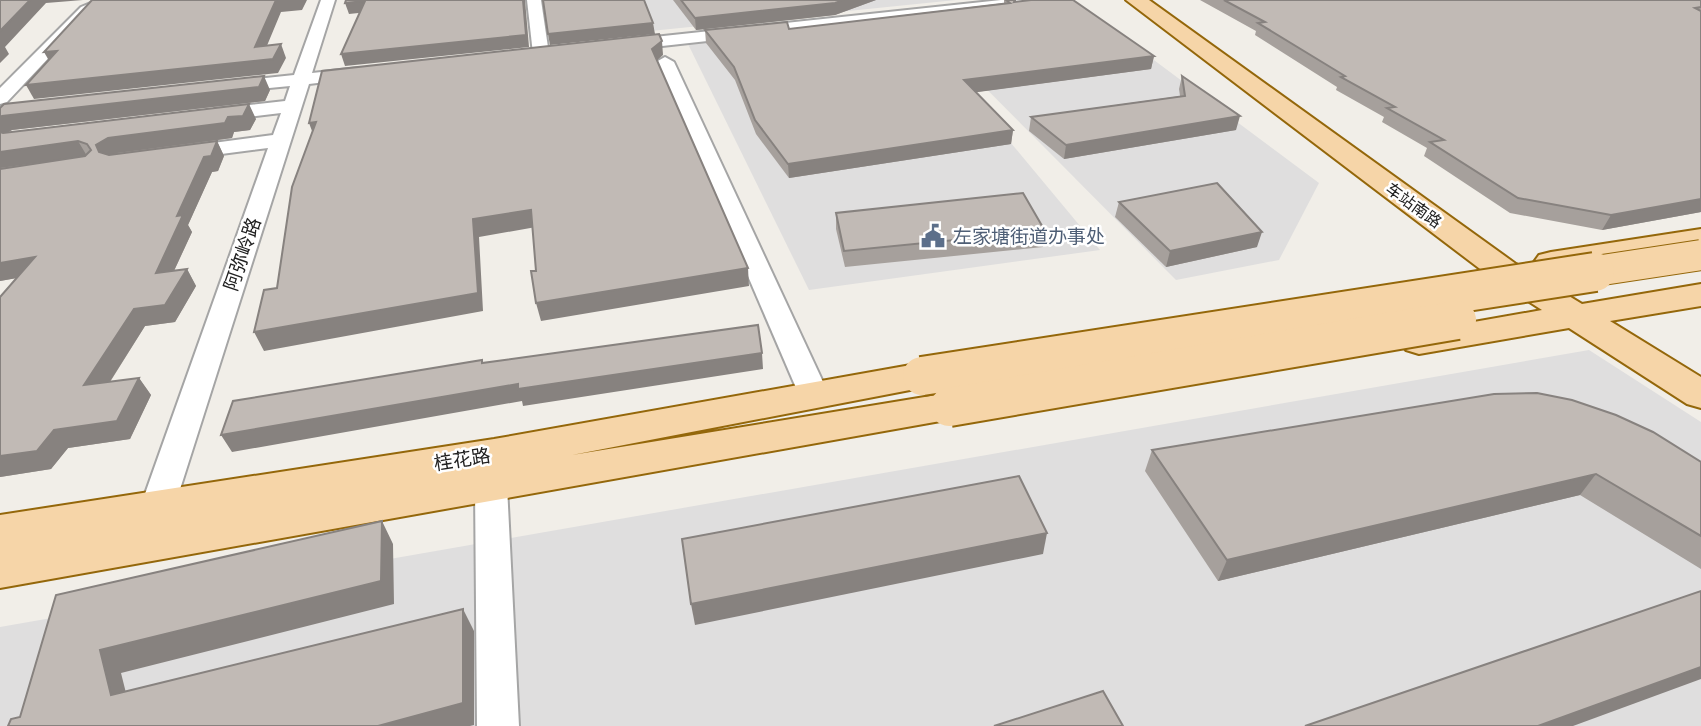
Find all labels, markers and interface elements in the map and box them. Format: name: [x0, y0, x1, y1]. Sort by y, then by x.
street label: 车站南路: [1382, 179, 1445, 233]
street label: 阿弥岭路: [220, 215, 266, 294]
public building icon: 左家塘街道办事处: [919, 222, 947, 250]
place label: 左家塘街道办事处: [953, 226, 1105, 248]
street label: 桂花路: [432, 445, 492, 475]

